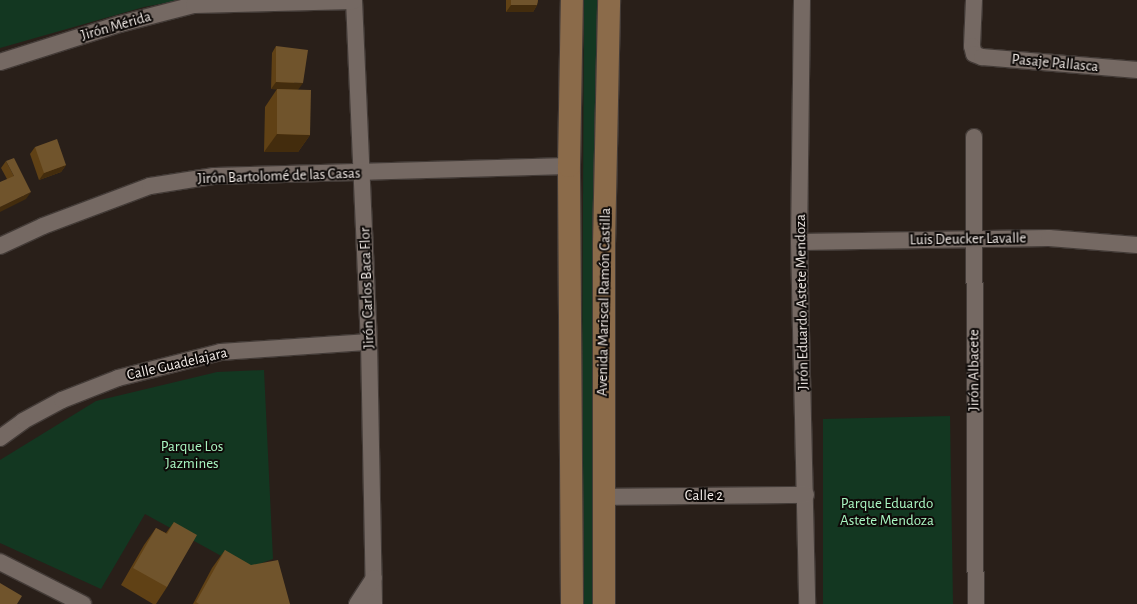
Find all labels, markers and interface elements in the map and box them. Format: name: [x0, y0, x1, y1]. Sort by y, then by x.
street label: Jirón Mérida: [79, 7, 153, 45]
street label: Pasaje Pallasca: [1011, 50, 1099, 76]
street label: Jirón Bartolomé de las Casas: [197, 164, 361, 188]
street label: Avenida Mariscal Ramón Castilla: [593, 208, 615, 396]
street label: Jirón Eduardo Astete Mendoza: [791, 214, 813, 390]
street label: Jirón Carlos Baca Flor: [356, 227, 378, 349]
street label: Luis Deucker Lavalle: [909, 229, 1027, 249]
street label: Jirón Albacete: [965, 329, 983, 411]
street label: Calle Guadelajara: [125, 344, 229, 384]
park label: Parque Los Jazmines: [161, 437, 223, 472]
street label: Calle 2: [685, 487, 723, 505]
park label: Parque Eduardo Astete Mendoza: [840, 494, 934, 529]

